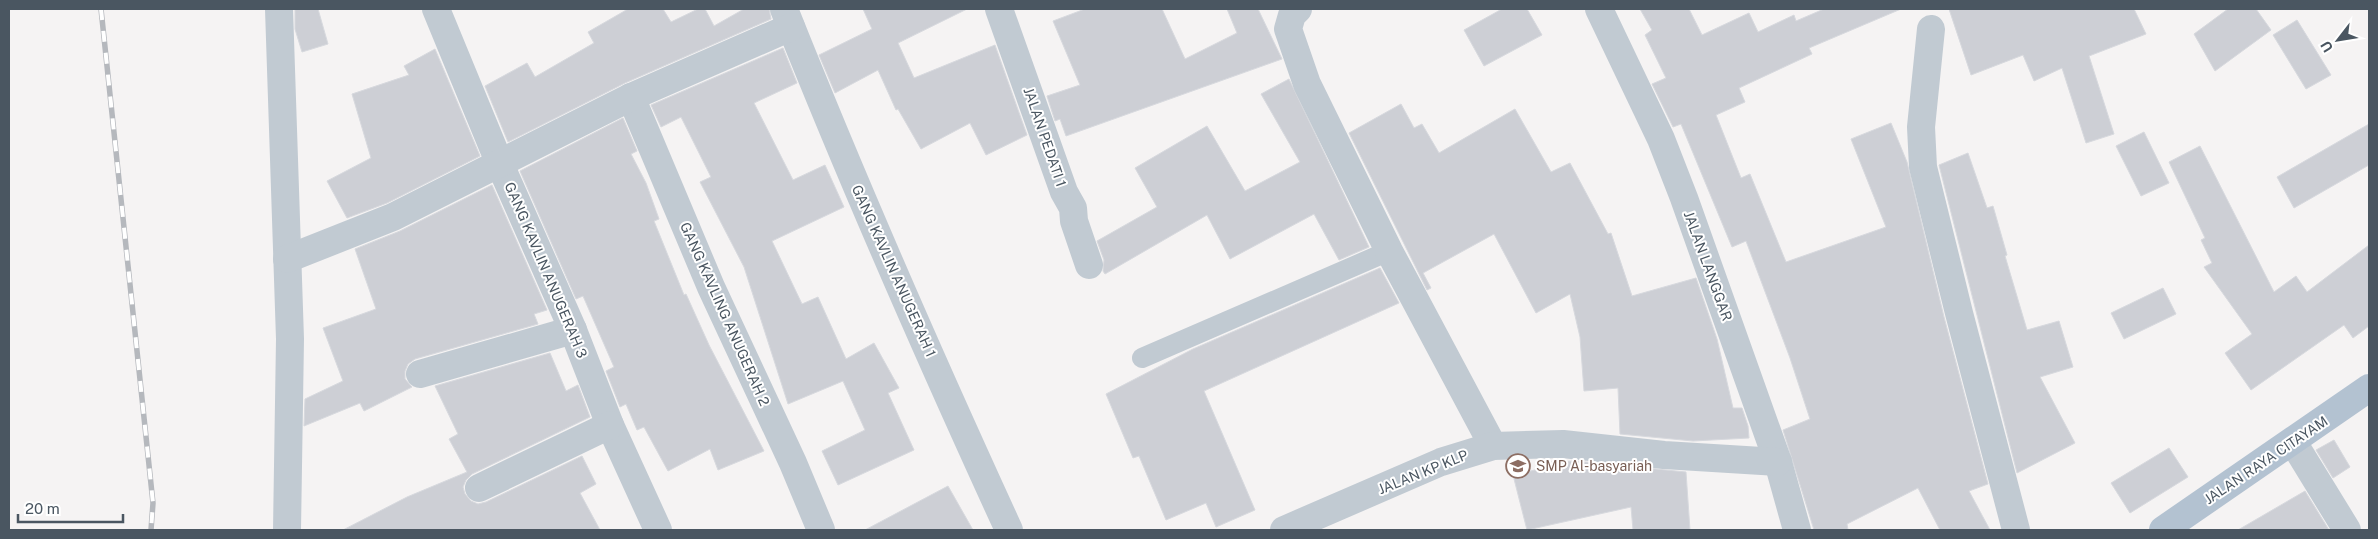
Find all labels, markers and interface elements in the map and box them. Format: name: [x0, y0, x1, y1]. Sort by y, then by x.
north arrow: [2313, 15, 2363, 65]
text: U: [2317, 38, 2336, 55]
street label: JALAN PEDATI 1: [1020, 85, 1070, 189]
street label: GANG KAVLIN ANUGERAH 3: [502, 180, 590, 361]
street label: GANG KAVLIN ANUGERAH 1: [849, 183, 939, 359]
street label: JALAN LANGGAR: [1681, 209, 1735, 323]
street label: GANG KAVLING ANUGERAH 2: [677, 220, 773, 408]
street label: JALAN RAYA CITAYAM: [2201, 413, 2331, 507]
street label: JALAN KP KLP: [1376, 447, 1470, 497]
school or university icon: SMP Al-basyariah: [1505, 453, 1531, 479]
place label: SMP Al-basyariah: [1536, 458, 1652, 474]
scale bar: [18, 492, 122, 524]
text: 20 m: [25, 500, 60, 517]

